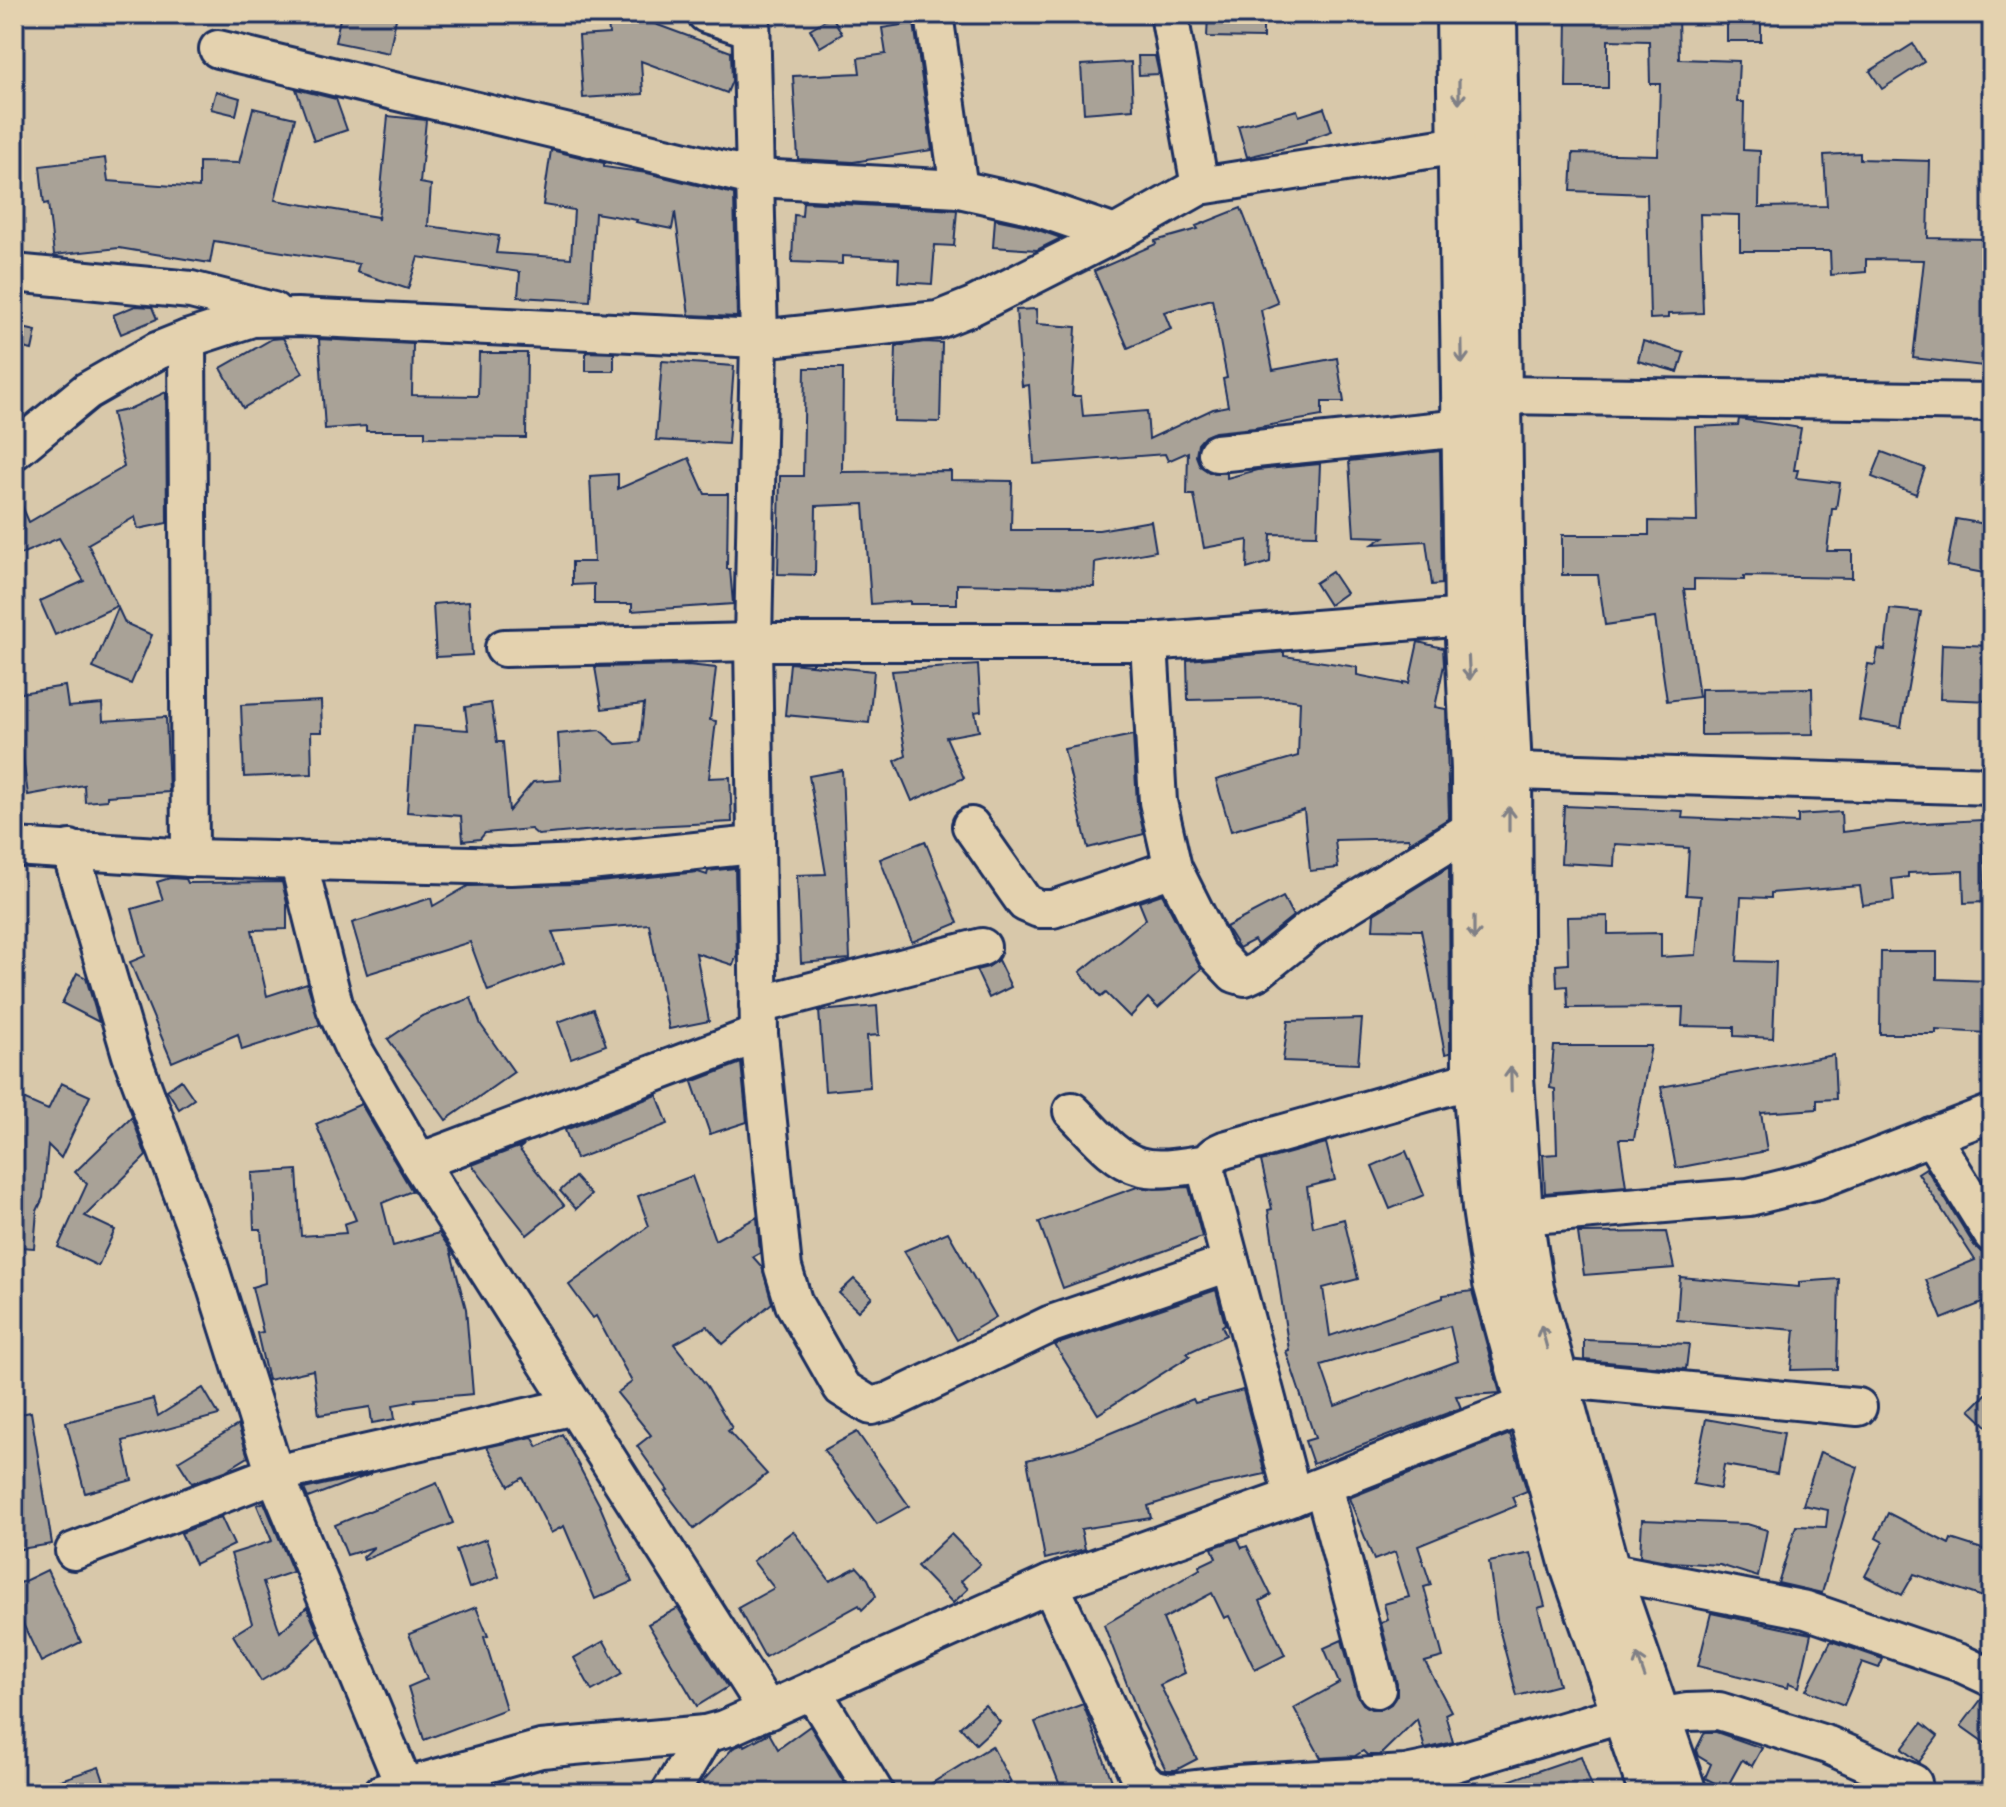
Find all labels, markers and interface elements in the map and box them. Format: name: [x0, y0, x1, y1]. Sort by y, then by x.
one-way arrow: [1451, 78, 1467, 105]
one-way arrow: [1454, 338, 1470, 365]
one-way arrow: [1462, 654, 1477, 681]
one-way arrow: [1501, 806, 1517, 833]
one-way arrow: [1466, 914, 1482, 941]
one-way arrow: [1504, 1066, 1519, 1093]
one-way arrow: [1535, 1324, 1550, 1350]
one-way arrow: [1632, 1654, 1647, 1679]

